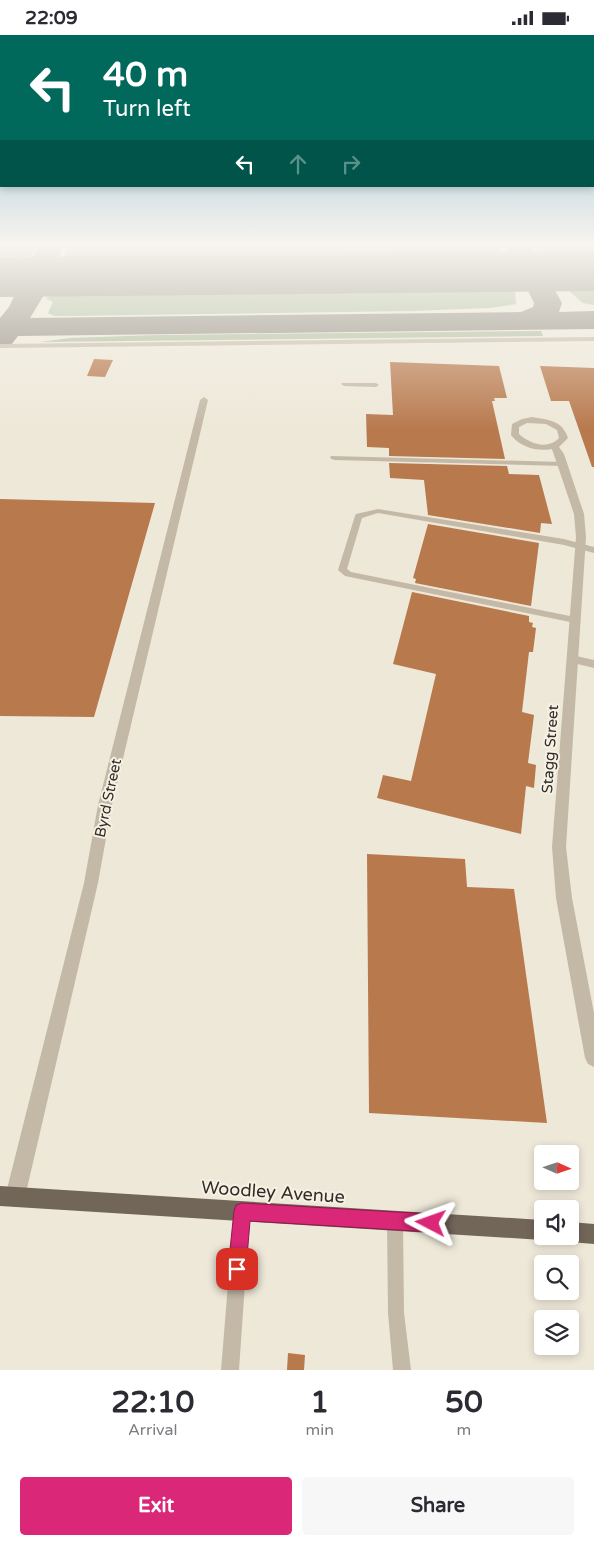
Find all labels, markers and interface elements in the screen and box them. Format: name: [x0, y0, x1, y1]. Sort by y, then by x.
text: 22:09: [25, 7, 78, 29]
text: 40 m: [103, 54, 188, 96]
icon: left: [20, 55, 85, 120]
text: Turn left: [103, 96, 191, 122]
icon: left: [231, 150, 259, 178]
icon: ahead: [284, 150, 312, 178]
icon: right: [337, 150, 365, 178]
street label: Stagg Street: [538, 704, 562, 794]
street label: Byrd Street: [91, 757, 125, 839]
north arrow: [534, 1145, 579, 1190]
map controls: [534, 1145, 579, 1355]
street label: Woodley Avenue: [200, 1176, 346, 1208]
position arrow: [404, 1196, 456, 1248]
button: sound: [534, 1200, 579, 1245]
pin: [216, 1248, 258, 1290]
icon: arrive: [223, 1255, 251, 1283]
button: search: [534, 1255, 579, 1300]
button: layers: [534, 1310, 579, 1355]
text: 22:10: [111, 1384, 194, 1421]
text: 1: [310, 1384, 329, 1421]
text: 50: [445, 1384, 483, 1421]
text: Arrival: [128, 1420, 177, 1440]
text: min: [306, 1420, 334, 1440]
text: m: [457, 1420, 471, 1440]
button: Exit: [20, 1477, 292, 1535]
button: Share: [302, 1477, 574, 1535]

